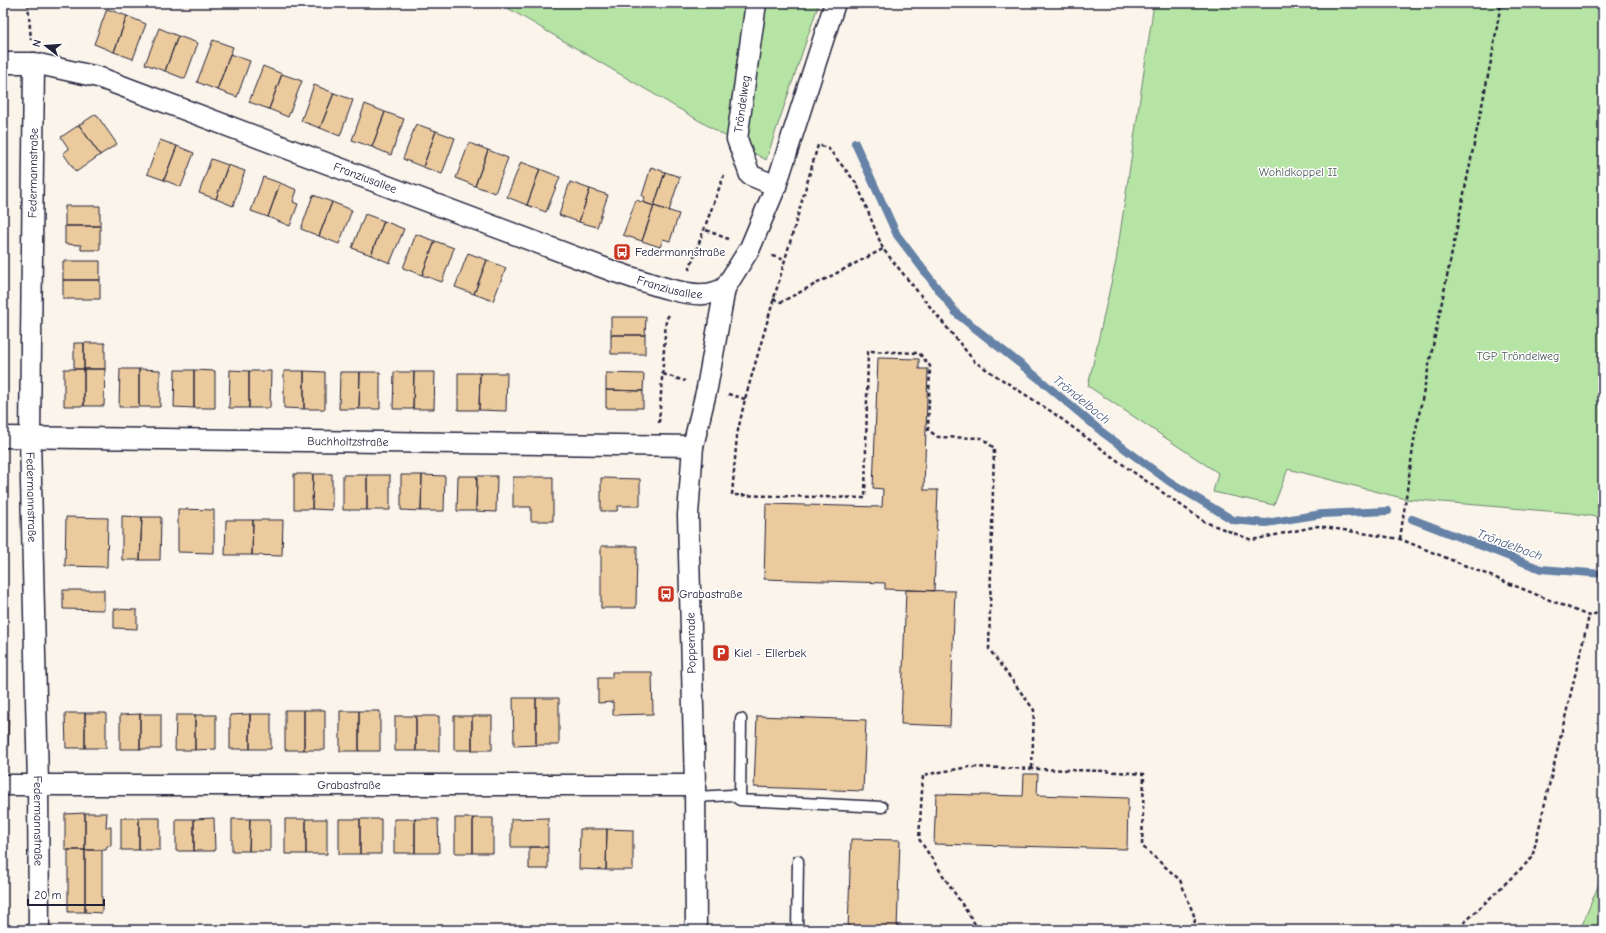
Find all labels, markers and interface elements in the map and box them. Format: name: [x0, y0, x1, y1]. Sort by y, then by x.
north arrow: [26, 26, 66, 66]
text: N: [30, 38, 44, 49]
street label: Tröndelweg: [731, 74, 753, 134]
street label: Federmannstraße: [25, 128, 41, 218]
street label: Franziusallee: [331, 159, 399, 196]
park label: Wohldkoppel II: [1259, 165, 1337, 179]
bus stop icon: Federmannstraße: [612, 242, 632, 262]
place label: Federmannstraße: [635, 245, 725, 259]
street label: Franziusallee: [635, 273, 702, 301]
park label: TGP Tröndelweg: [1477, 349, 1559, 363]
water label: Tröndelbach: [1050, 372, 1113, 427]
street label: Buchholtzstraße: [307, 434, 389, 449]
street label: Federmannstraße: [23, 452, 39, 542]
water label: Tröndelbach: [1475, 526, 1545, 563]
bus stop icon: Grabastraße: [656, 584, 676, 604]
place label: Grabastraße: [679, 587, 742, 601]
street label: Poppenrade: [683, 612, 699, 674]
parking icon: Kiel - Ellerbek: [711, 643, 731, 663]
place label: Kiel - Ellerbek: [734, 646, 807, 660]
street label: Federmannstraße: [31, 776, 46, 866]
street label: Grabastraße: [317, 778, 381, 792]
scale bar: [28, 881, 104, 907]
text: 20 m: [34, 888, 62, 902]

